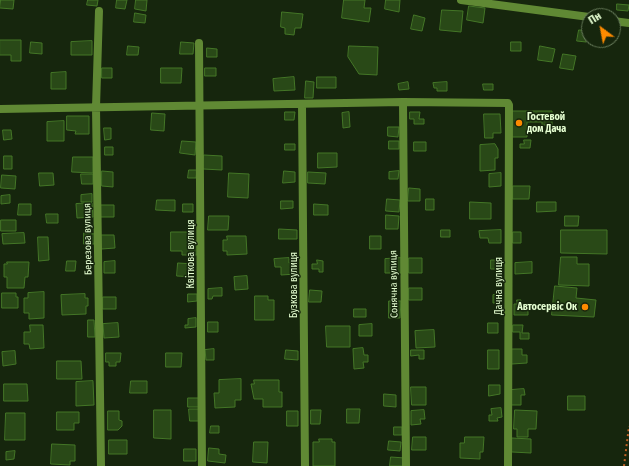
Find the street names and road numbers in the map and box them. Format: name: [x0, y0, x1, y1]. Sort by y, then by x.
street label: Березова вулиця: [81, 203, 95, 275]
street label: Квіткова вулиця: [185, 220, 197, 288]
street label: Сонячна вулиця: [387, 250, 401, 318]
street label: Бузкова вулиця: [288, 252, 300, 318]
street label: Дачна вулиця: [493, 257, 505, 315]

